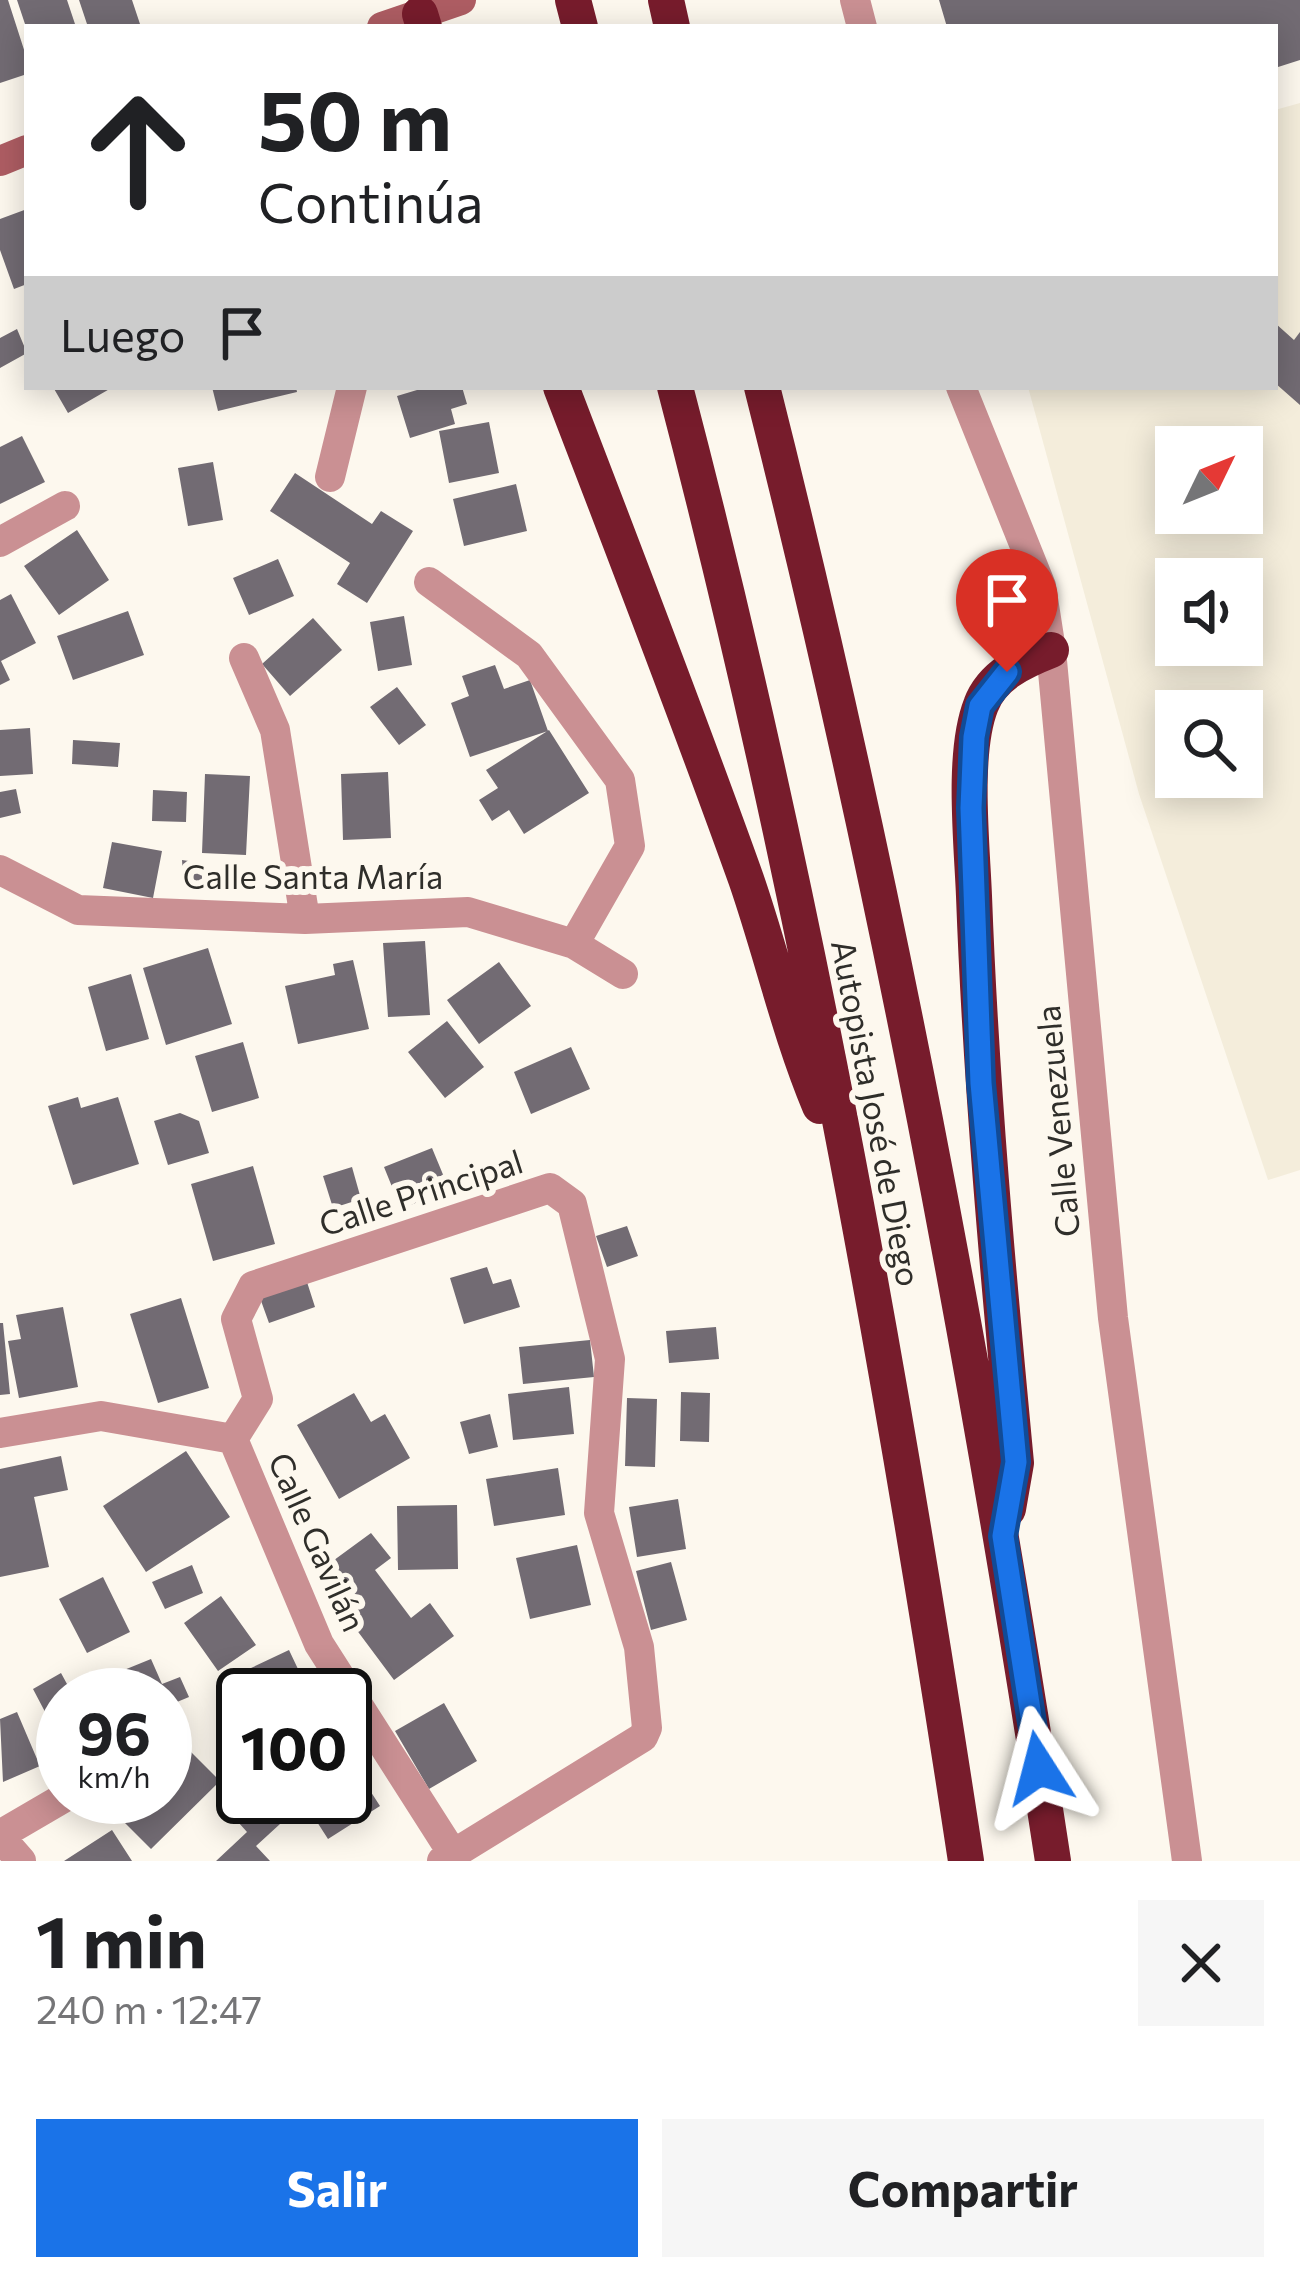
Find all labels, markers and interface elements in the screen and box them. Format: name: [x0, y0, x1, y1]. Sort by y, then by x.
text: 50 m: [258, 66, 452, 168]
icon: ahead: [60, 72, 216, 228]
text: Continúa: [258, 168, 484, 234]
icon: arrive: [209, 300, 275, 366]
text: Luego: [60, 306, 185, 361]
north arrow: [1155, 426, 1263, 534]
map controls: [1155, 426, 1263, 798]
pin: [956, 549, 1058, 672]
button: sound: [1155, 558, 1263, 666]
icon: arrive: [974, 567, 1040, 633]
button: search: [1155, 690, 1263, 798]
street label: Calle Santa María: [183, 855, 443, 896]
street label: Autopista José de Diego: [824, 936, 931, 1289]
street label: Calle Venezuela: [1026, 1004, 1087, 1239]
street label: Calle Principal: [314, 1139, 527, 1244]
street label: Calle Gavilán: [261, 1446, 376, 1637]
speed limit sign: 100: [216, 1668, 372, 1824]
text: 96: [77, 1694, 151, 1767]
position arrow: [976, 1705, 1102, 1831]
text: km/h: [78, 1757, 150, 1794]
text: 1 min: [36, 1895, 207, 1983]
button: close: [1138, 1900, 1264, 2026]
text: 240 m · 12:47: [36, 1984, 262, 2032]
button: Salir: [36, 2119, 638, 2257]
button: Compartir: [662, 2119, 1264, 2257]

